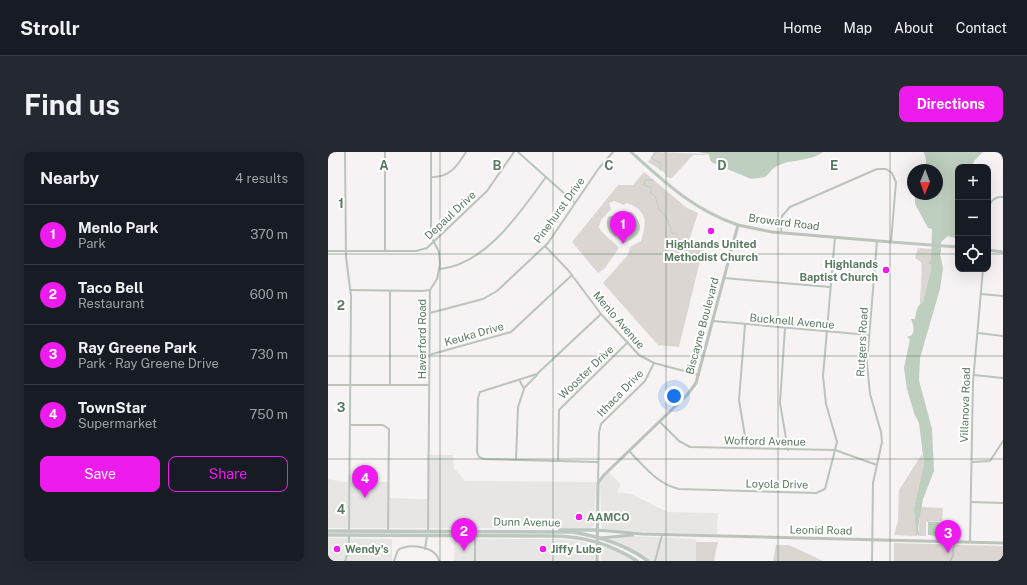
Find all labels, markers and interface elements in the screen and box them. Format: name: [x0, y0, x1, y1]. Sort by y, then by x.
text: Strollr: [20, 17, 79, 39]
text: Home: [783, 20, 822, 36]
text: Map: [844, 20, 872, 36]
text: About: [894, 20, 934, 36]
text: Contact: [956, 20, 1007, 36]
button: Directions: [899, 86, 1003, 122]
text: Find us: [24, 88, 120, 121]
text: A: [379, 158, 389, 173]
text: B: [493, 158, 502, 173]
text: C: [604, 158, 614, 173]
text: D: [717, 158, 727, 173]
text: E: [830, 158, 838, 173]
north arrow: [907, 164, 943, 200]
map controls: [955, 164, 991, 272]
button: +: [955, 164, 991, 200]
text: Nearby: [40, 168, 99, 188]
text: 4 results: [235, 171, 288, 186]
street label: Pinehurst Drive: [531, 175, 587, 245]
street label: Depaul Drive: [422, 188, 478, 242]
text: 1: [338, 196, 344, 211]
button: −: [955, 200, 991, 236]
pin: 1: [610, 211, 636, 244]
street label: Broward Road: [748, 212, 820, 232]
text: Menlo Park: [78, 219, 159, 236]
marker: Highlands United Methodist Church: [706, 226, 716, 236]
text: 1: [50, 227, 56, 242]
text: 370 m: [250, 227, 288, 242]
text: Park: [78, 236, 106, 251]
button: locate: [955, 236, 991, 272]
place label: Highlands United Methodist Church: [664, 238, 758, 263]
place label: Highlands Baptist Church: [799, 258, 878, 283]
marker: Highlands Baptist Church: [881, 265, 891, 275]
street label: Biscayne Boulevard: [683, 276, 721, 376]
text: Taco Bell: [78, 279, 144, 296]
text: 2: [49, 287, 57, 302]
text: 600 m: [250, 287, 288, 302]
street label: Menlo Avenue: [591, 289, 647, 351]
text: Restaurant: [78, 296, 144, 311]
text: 2: [337, 298, 345, 313]
street label: Haverford Road: [416, 299, 428, 379]
street label: Rutgers Road: [854, 307, 870, 377]
street label: Bucknell Avenue: [749, 311, 835, 331]
street label: Keuka Drive: [443, 320, 505, 348]
text: Ray Greene Park: [78, 339, 197, 356]
street label: Wooster Drive: [556, 343, 616, 401]
text: 3: [49, 347, 57, 362]
text: 730 m: [250, 347, 288, 362]
text: Park · Ray Greene Drive: [78, 356, 219, 371]
street label: Ithaca Drive: [595, 367, 645, 419]
street label: Villanova Road: [958, 367, 972, 443]
your location: [664, 386, 684, 406]
text: TownStar: [78, 399, 146, 416]
text: 3: [337, 400, 346, 415]
text: 4: [49, 407, 57, 422]
text: 750 m: [250, 407, 288, 422]
text: Supermarket: [78, 416, 157, 431]
street label: Wofford Avenue: [724, 434, 806, 448]
button: Save: [40, 456, 160, 492]
button: Share: [168, 456, 288, 492]
pin: 4: [352, 465, 378, 498]
street label: Loyola Drive: [746, 477, 808, 491]
text: 4: [337, 502, 346, 517]
place label: AAMCO: [587, 511, 630, 523]
marker: AAMCO: [574, 512, 584, 522]
street label: Dunn Avenue: [493, 515, 561, 529]
pin: 2: [451, 518, 477, 551]
pin: 3: [935, 520, 961, 553]
street label: Leonid Road: [789, 523, 853, 537]
place label: Wendy's: [345, 543, 389, 555]
place label: Jiffy Lube: [551, 543, 602, 555]
marker: Wendy's: [332, 544, 342, 554]
marker: Jiffy Lube: [538, 544, 548, 554]

